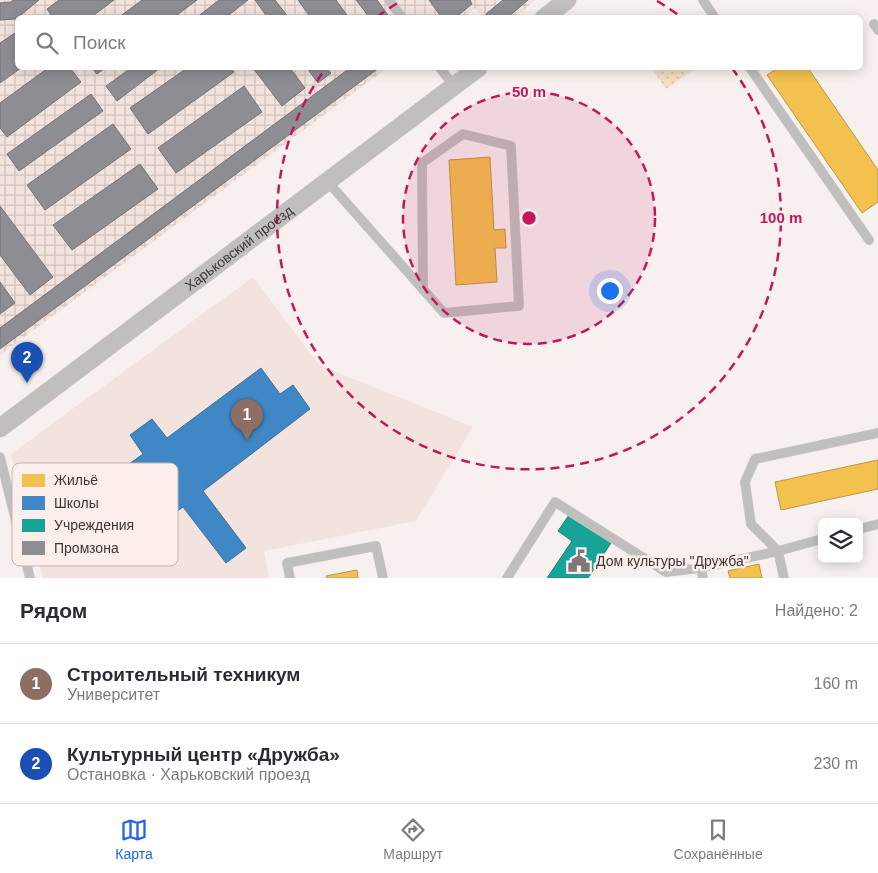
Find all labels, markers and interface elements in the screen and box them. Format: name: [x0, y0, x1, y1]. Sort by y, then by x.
search box: [15, 15, 863, 70]
icon: search: [33, 29, 61, 57]
text: Поиск: [73, 32, 126, 53]
text: 50 m: [512, 83, 546, 100]
street label: Харьковский проезд: [182, 202, 296, 294]
centre of rings: [520, 209, 538, 227]
text: 100 m: [760, 209, 802, 226]
your location: [597, 278, 623, 304]
pin: 2: [11, 342, 43, 383]
pin: 1: [231, 399, 263, 440]
legend: [12, 463, 178, 566]
text: Жильё: [54, 472, 98, 488]
text: Школы: [54, 495, 99, 511]
text: Учреждения: [54, 517, 134, 533]
map controls: [818, 518, 863, 563]
button: layers: [818, 518, 863, 563]
text: Промзона: [54, 540, 119, 556]
public building icon: Дом культуры "Дружба": [566, 548, 592, 574]
place label: Дом культуры "Дружба": [596, 553, 749, 569]
text: Рядом: [20, 599, 87, 622]
text: Найдено: 2: [775, 602, 858, 619]
text: Строительный техникум: [67, 664, 300, 685]
text: 1: [32, 675, 40, 692]
text: 160 m: [814, 675, 858, 692]
text: Университет: [67, 686, 160, 703]
text: Культурный центр «Дружба»: [67, 744, 340, 765]
text: 2: [32, 755, 40, 772]
text: 230 m: [814, 755, 858, 772]
text: Остановка · Харьковский проезд: [67, 766, 310, 783]
tab: Карта: [115, 816, 153, 862]
tab: Маршрут: [383, 816, 443, 862]
tab: Сохранённые: [674, 816, 763, 862]

